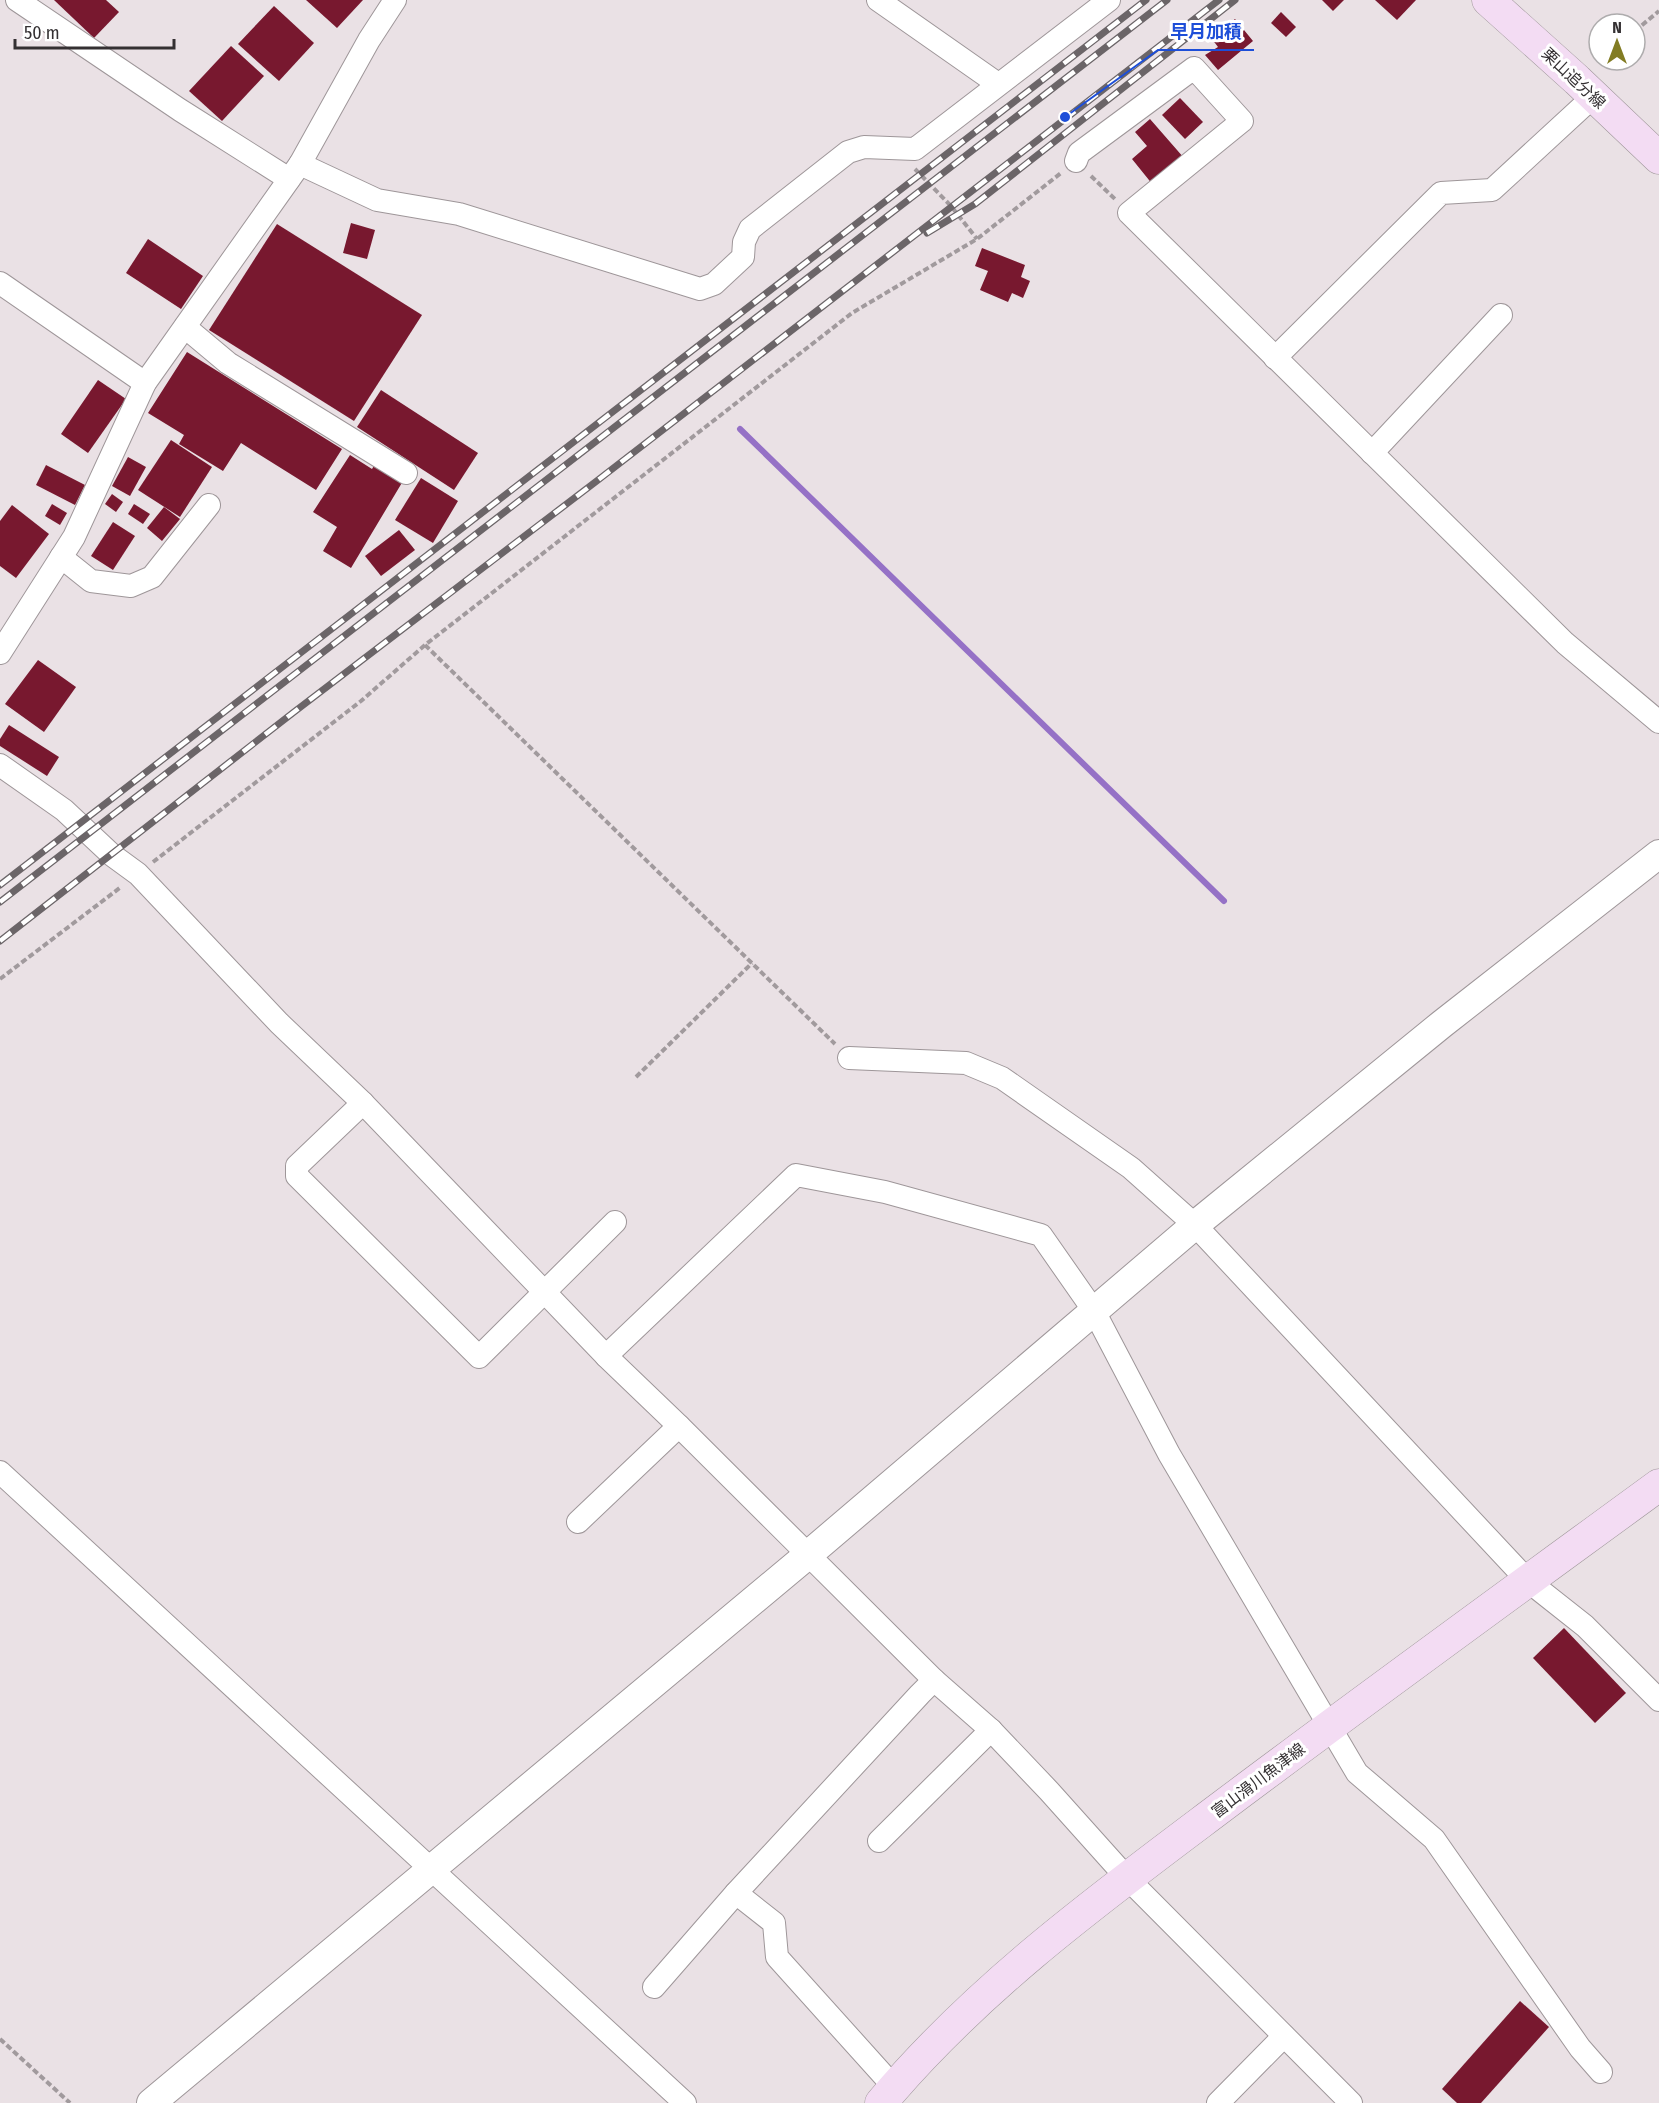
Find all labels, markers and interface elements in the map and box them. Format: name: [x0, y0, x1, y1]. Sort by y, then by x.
scale bar: [15, 12, 174, 50]
north arrow: [1587, 12, 1647, 72]
callout: 早月加積: [1158, 14, 1254, 50]
text: N: [1612, 18, 1622, 37]
text: 早月加積: [1170, 21, 1242, 43]
text: 50 m: [24, 22, 60, 44]
street label: 栗山追分線: [1538, 44, 1609, 113]
street label: 富山滑川魚津線: [1208, 1739, 1309, 1822]

